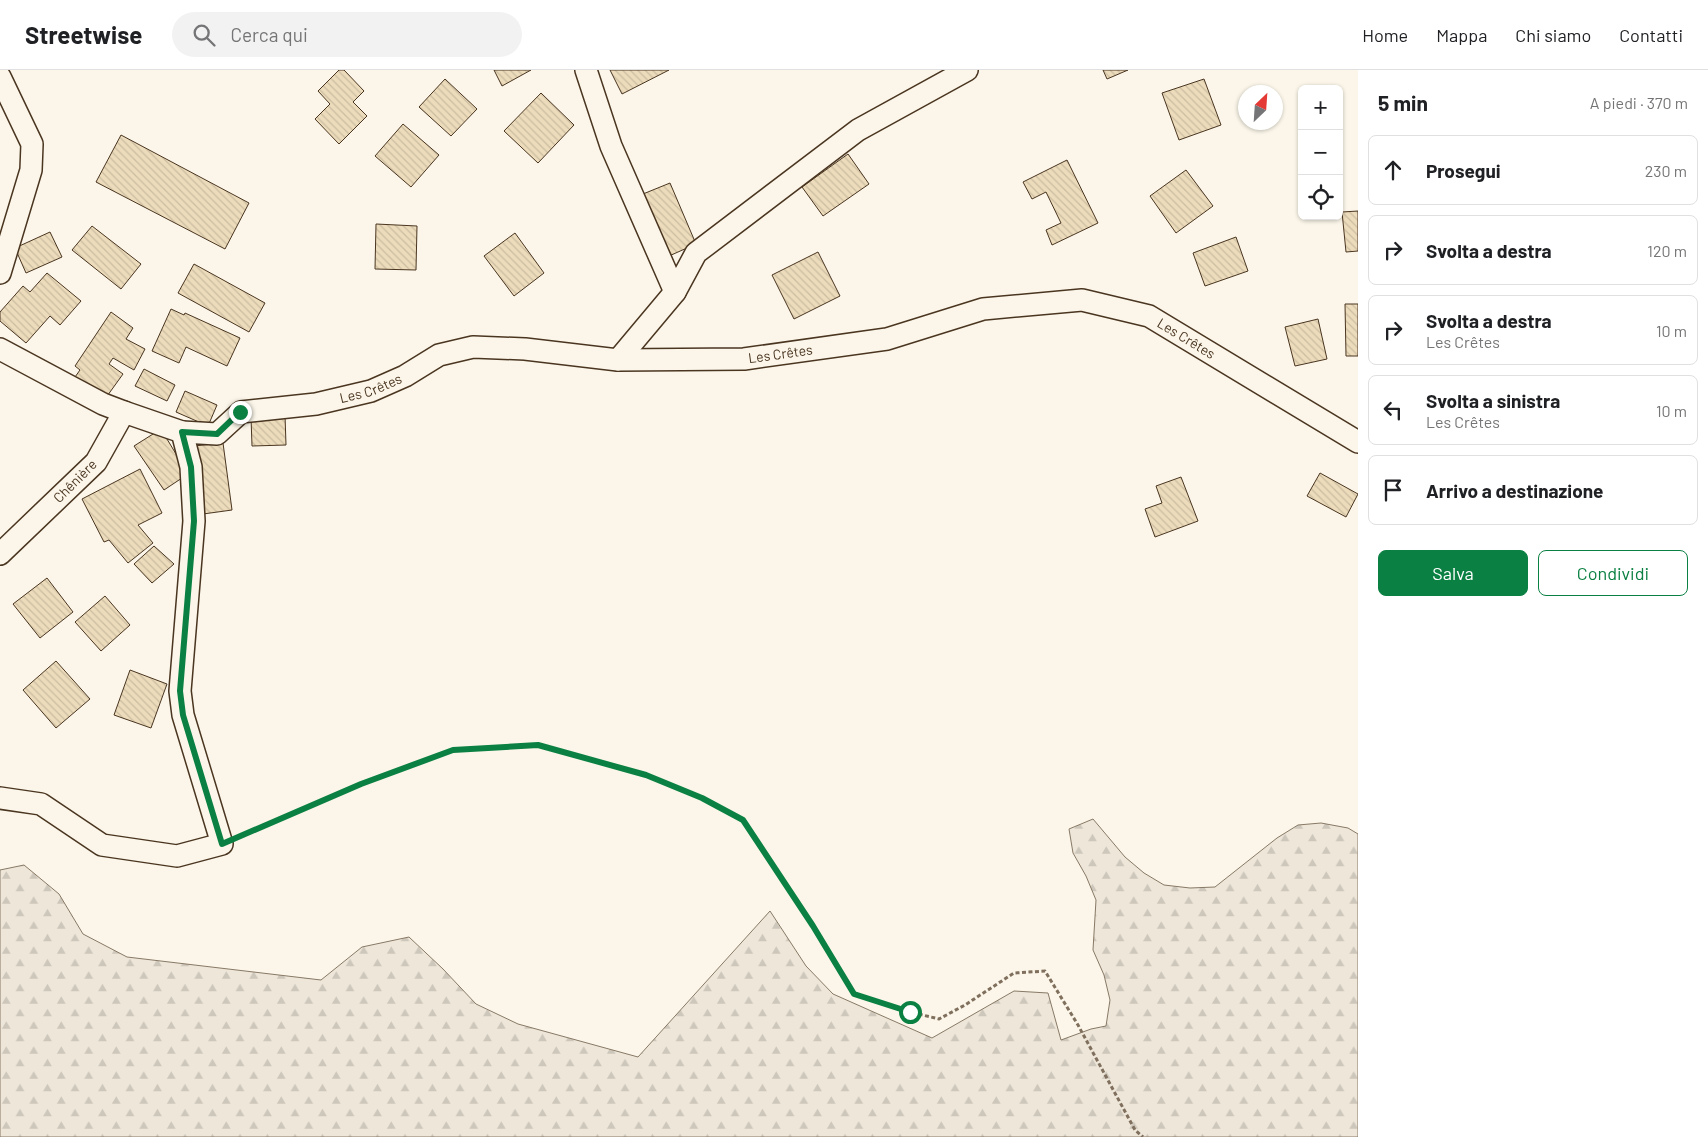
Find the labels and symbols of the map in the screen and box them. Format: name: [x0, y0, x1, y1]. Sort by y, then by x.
north arrow: [1238, 85, 1283, 130]
street label: Les Crêtes: [1154, 314, 1219, 362]
street label: Les Crêtes: [747, 340, 814, 366]
street label: Les Crêtes: [338, 369, 404, 406]
route end: [229, 401, 252, 424]
street label: Chênière: [49, 455, 100, 506]
route start: [899, 1001, 922, 1024]

